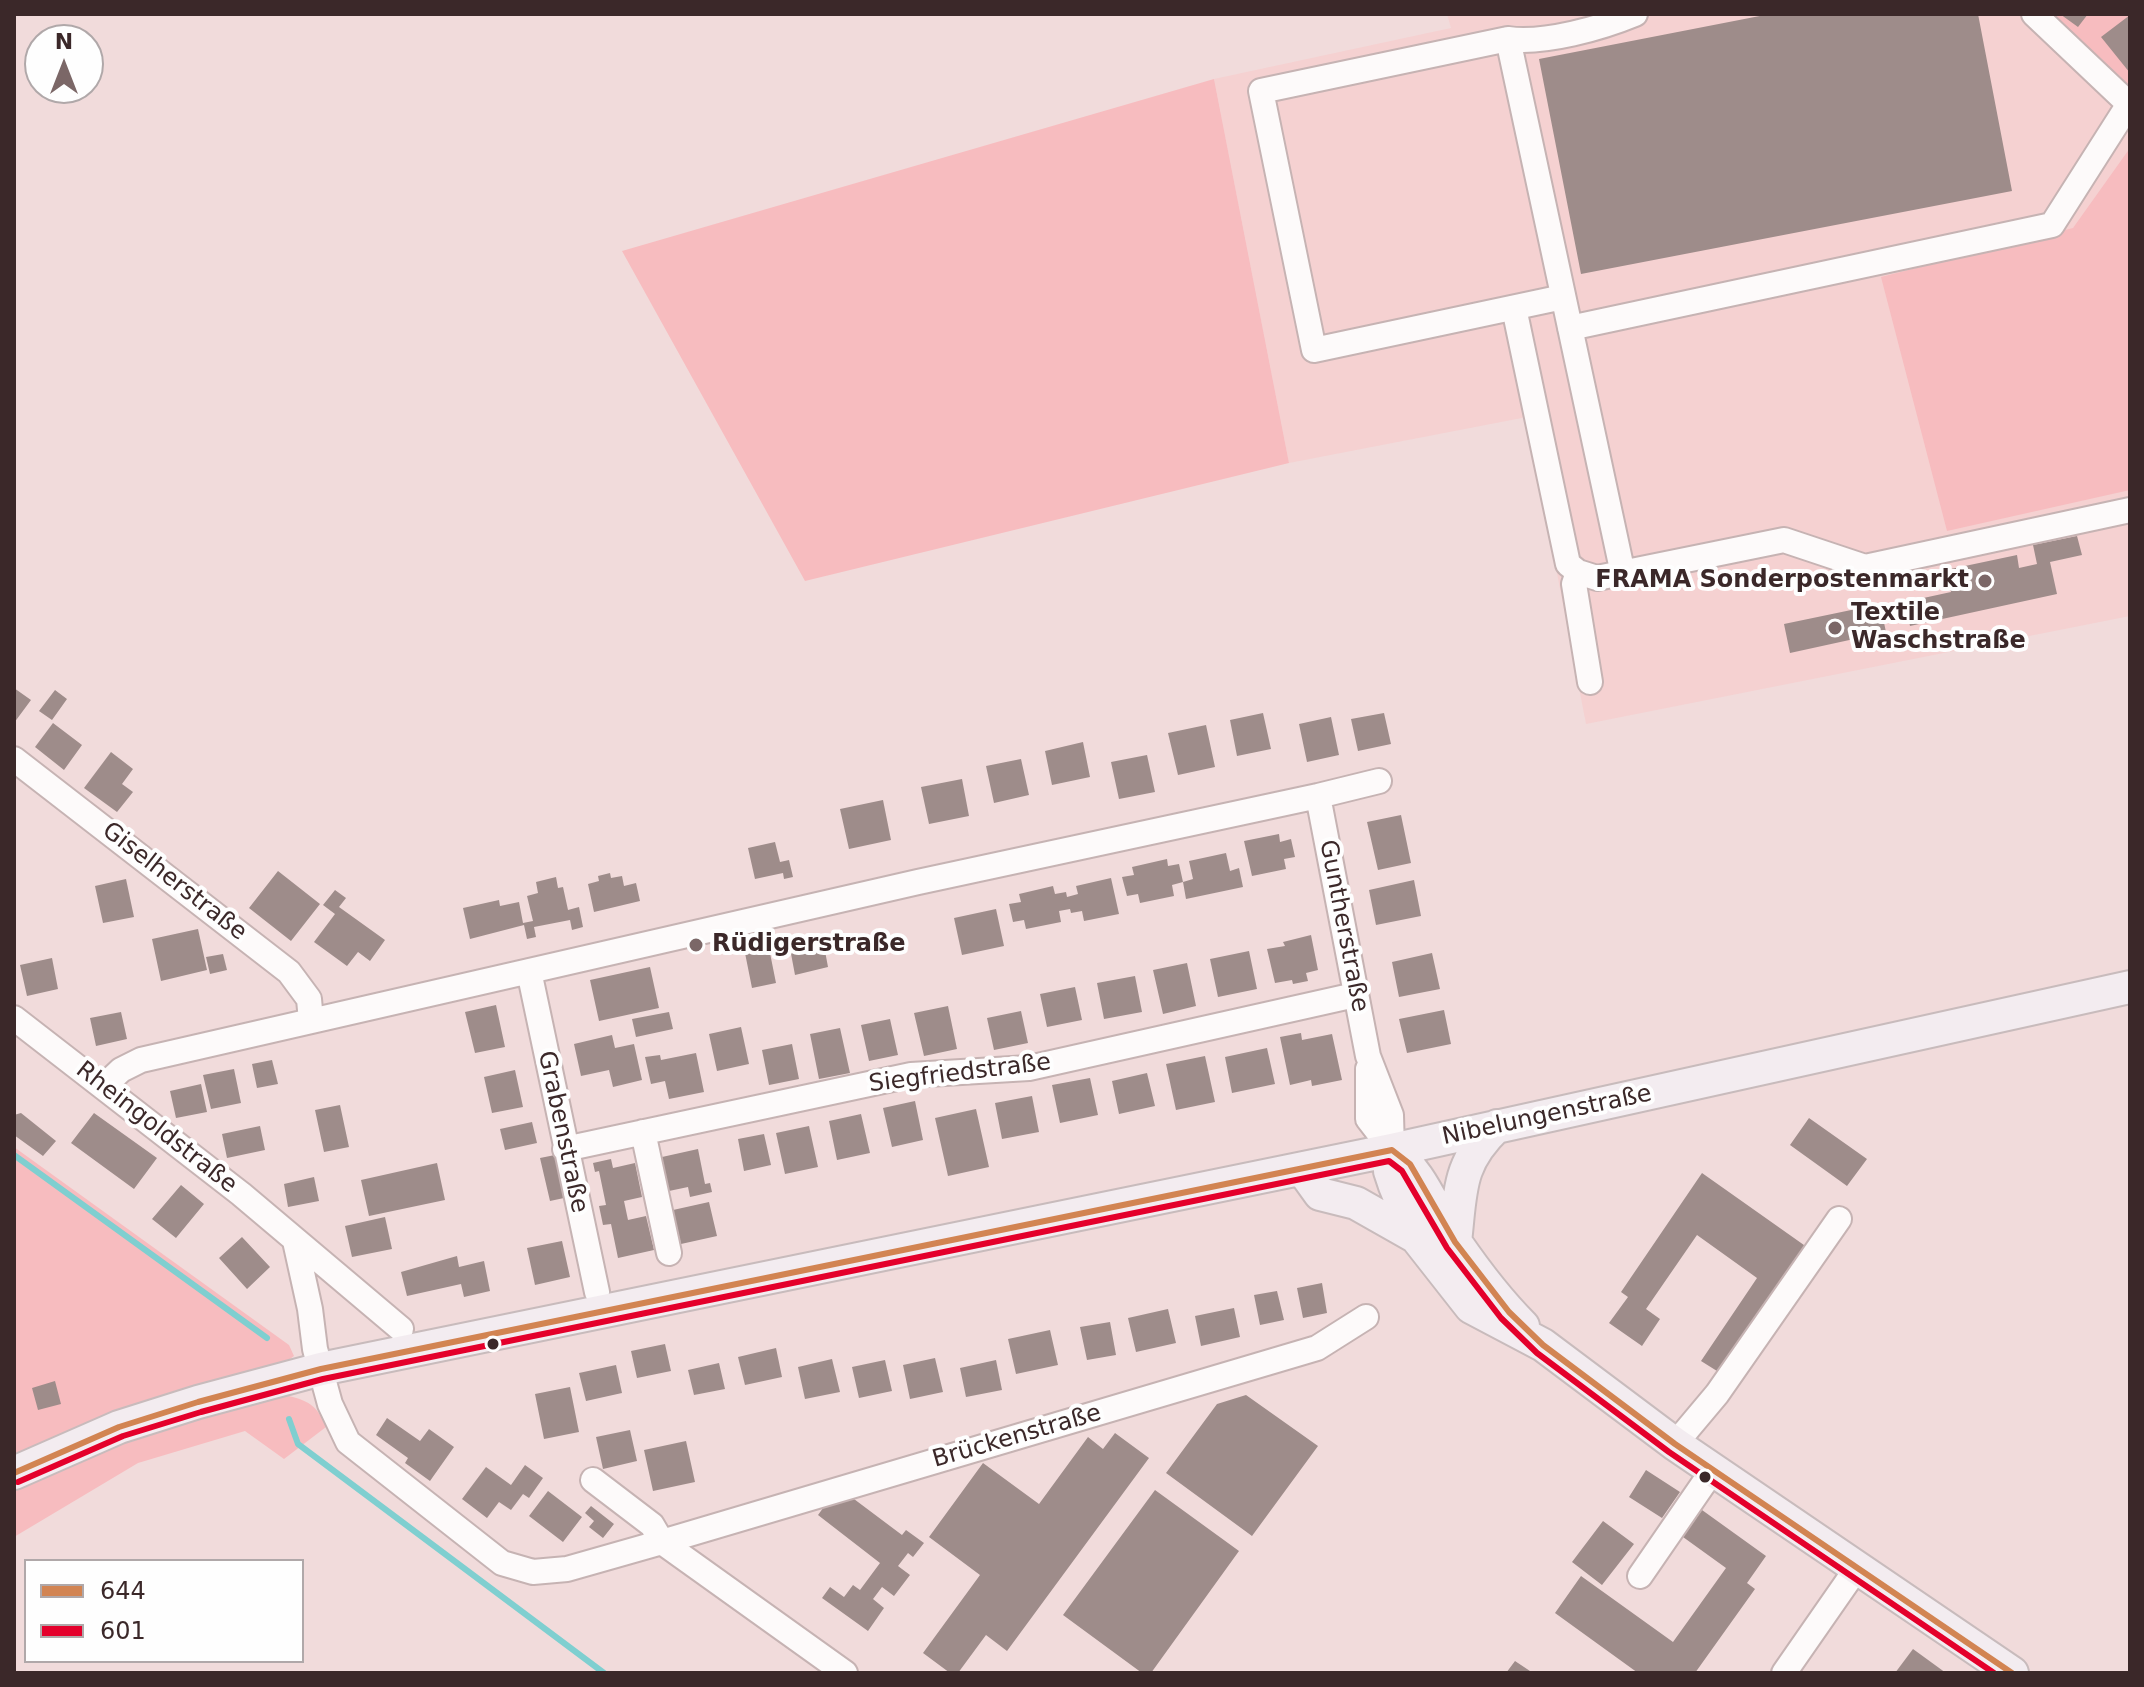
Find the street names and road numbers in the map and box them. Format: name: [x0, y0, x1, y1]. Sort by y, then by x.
street label: Giselherstraße: [96, 817, 252, 947]
street label: Guntherstraße: [1312, 838, 1374, 1014]
street label: Grabenstraße: [531, 1048, 593, 1216]
street label: Siegfriedstraße: [867, 1049, 1053, 1099]
street label: Rheingoldstraße: [70, 1056, 242, 1200]
street label: Nibelungenstraße: [1440, 1080, 1654, 1152]
street label: Brückenstraße: [929, 1399, 1105, 1475]

